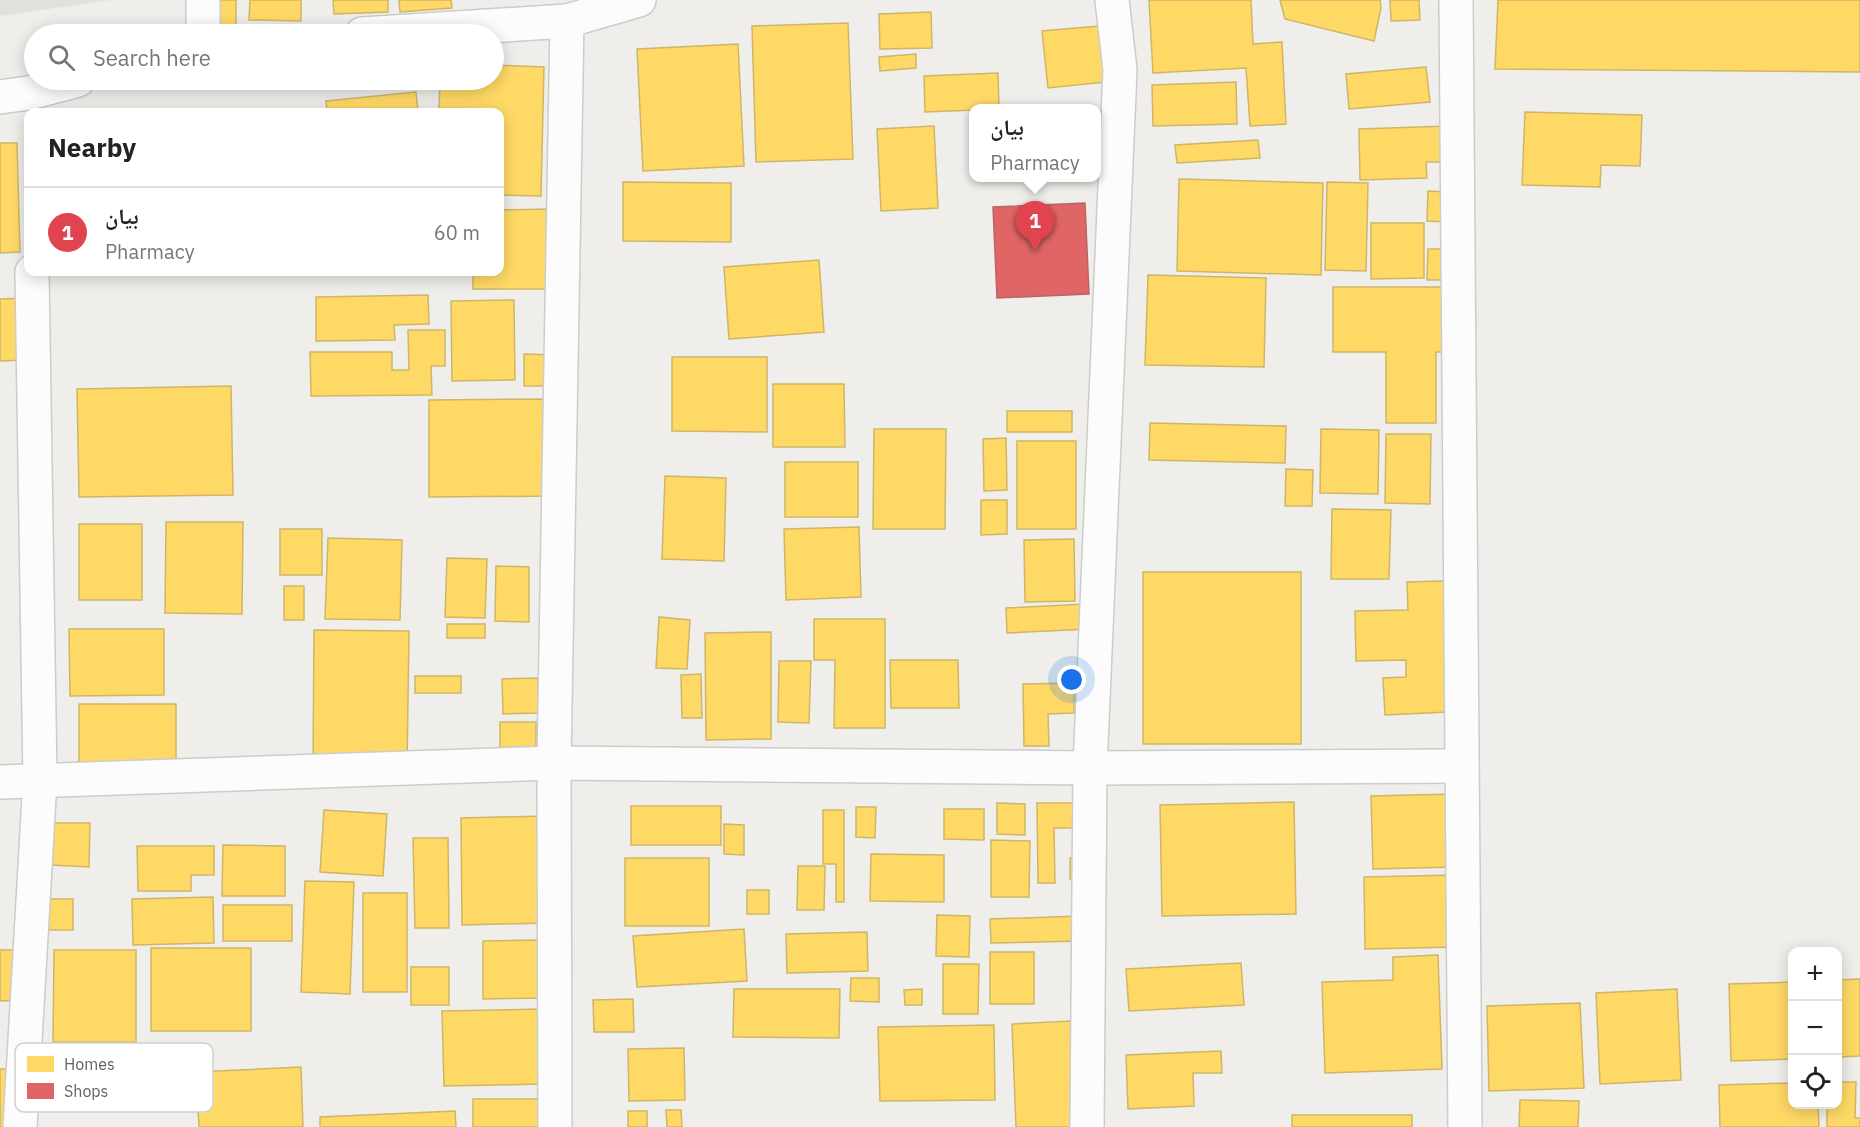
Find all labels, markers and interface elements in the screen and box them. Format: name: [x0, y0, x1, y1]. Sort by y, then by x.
search box: [24, 24, 504, 90]
icon: search: [45, 41, 78, 74]
text: Search here: [93, 43, 211, 72]
popup: [969, 104, 1101, 182]
text: بيان: [990, 112, 1024, 141]
text: Nearby: [48, 130, 136, 164]
text: Pharmacy: [990, 149, 1080, 176]
text: بيان: [105, 201, 139, 230]
pin: 1: [1016, 202, 1054, 251]
text: 1: [62, 219, 74, 246]
text: 60 m: [434, 219, 480, 246]
text: Pharmacy: [105, 238, 195, 265]
your location: [1057, 665, 1086, 694]
map controls: [1788, 947, 1842, 1109]
button: +: [1788, 947, 1842, 1001]
button: −: [1788, 1001, 1842, 1055]
legend: [15, 1043, 213, 1112]
text: Homes: [64, 1054, 115, 1074]
button: locate: [1788, 1055, 1842, 1109]
text: Shops: [64, 1081, 108, 1101]

